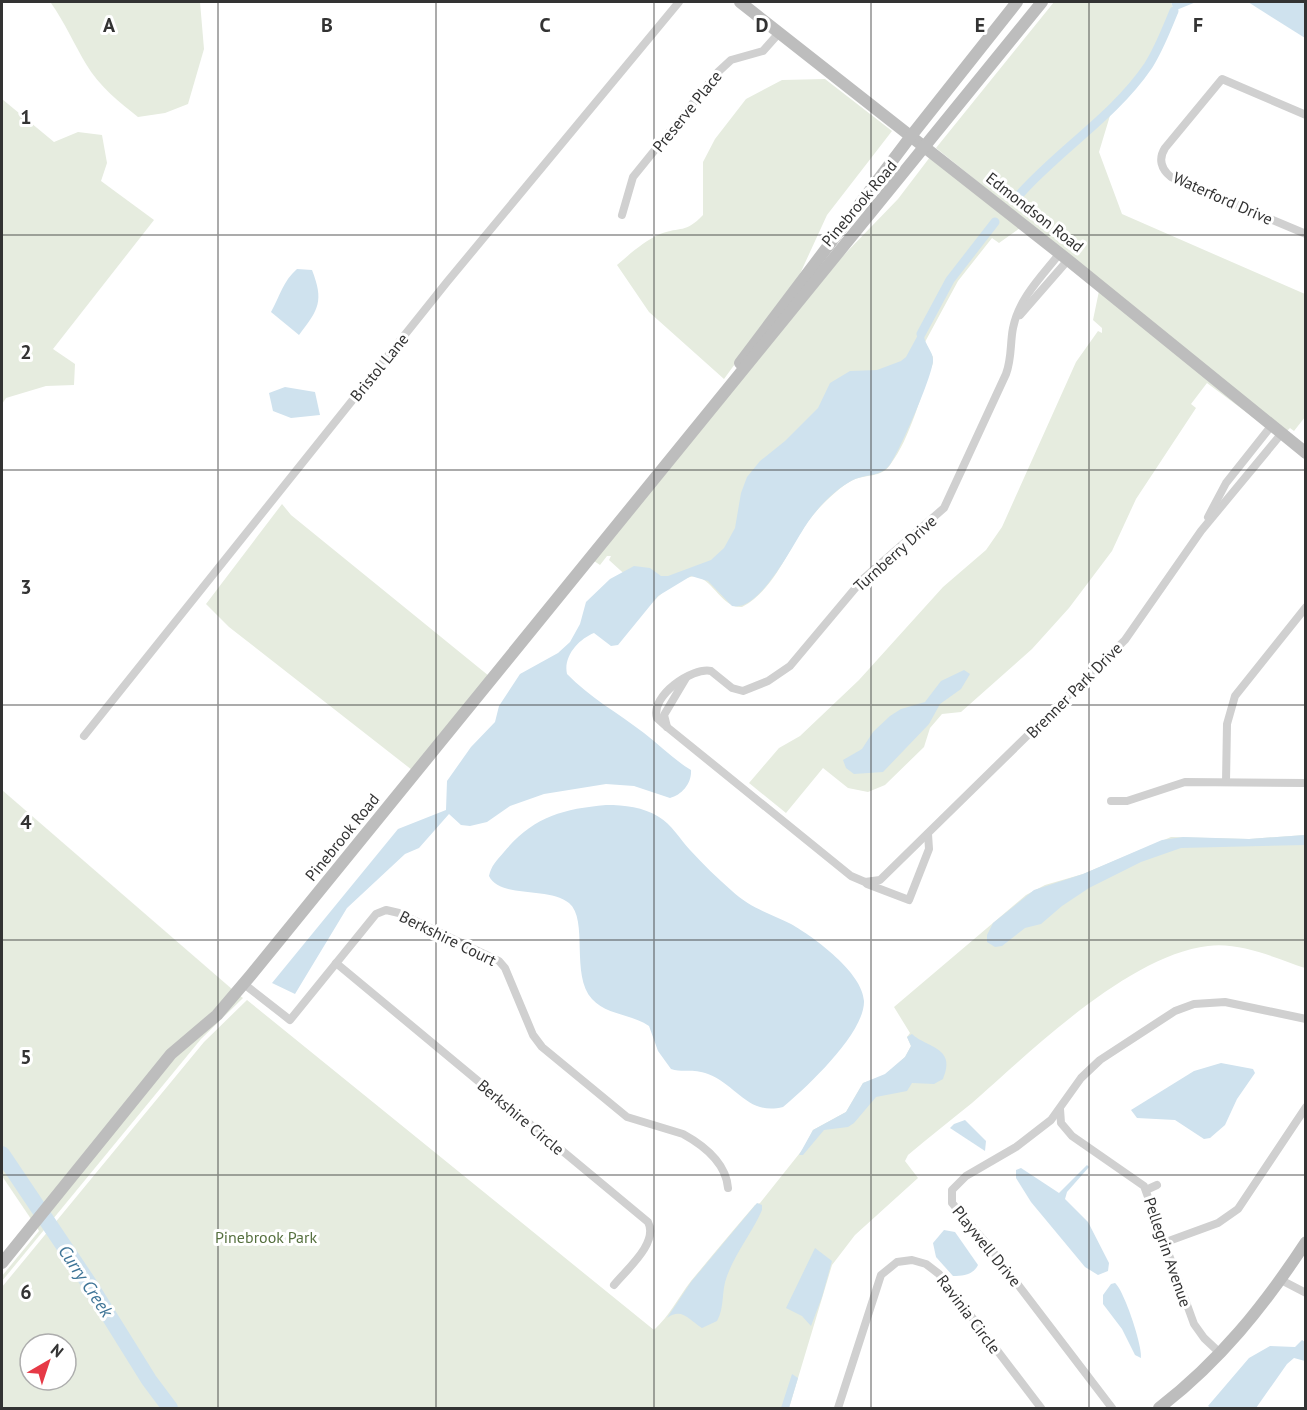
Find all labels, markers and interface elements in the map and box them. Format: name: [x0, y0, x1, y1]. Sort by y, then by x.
text: A: [103, 12, 116, 38]
text: B: [321, 12, 333, 38]
text: C: [539, 12, 551, 38]
text: D: [756, 12, 769, 38]
text: E: [975, 12, 985, 38]
text: F: [1193, 12, 1203, 38]
street label: Preserve Place: [648, 66, 726, 156]
text: 1: [20, 104, 32, 130]
street label: Pinebrook Road: [817, 156, 901, 250]
street label: Waterford Drive: [1170, 167, 1276, 229]
street label: Edmondson Road: [982, 168, 1088, 256]
street label: Bristol Lane: [346, 329, 412, 405]
text: 2: [20, 339, 32, 365]
street label: Turnberry Drive: [849, 511, 941, 595]
text: 3: [20, 574, 32, 600]
street label: Brenner Park Drive: [1022, 638, 1126, 742]
street label: Pinebrook Road: [301, 789, 383, 885]
text: 4: [20, 809, 32, 835]
street label: Berkshire Court: [396, 906, 500, 970]
text: 5: [20, 1044, 32, 1070]
street label: Berkshire Circle: [474, 1075, 568, 1159]
street label: Pellegrin Avenue: [1140, 1195, 1196, 1309]
street label: Playwell Drive: [948, 1202, 1026, 1290]
park label: Pinebrook Park: [215, 1227, 317, 1247]
water label: Curry Creek: [53, 1240, 119, 1322]
street label: Ravinia Circle: [933, 1271, 1005, 1357]
text: 6: [20, 1279, 32, 1305]
north arrow: [18, 1332, 78, 1392]
text: N: [47, 1339, 68, 1361]

